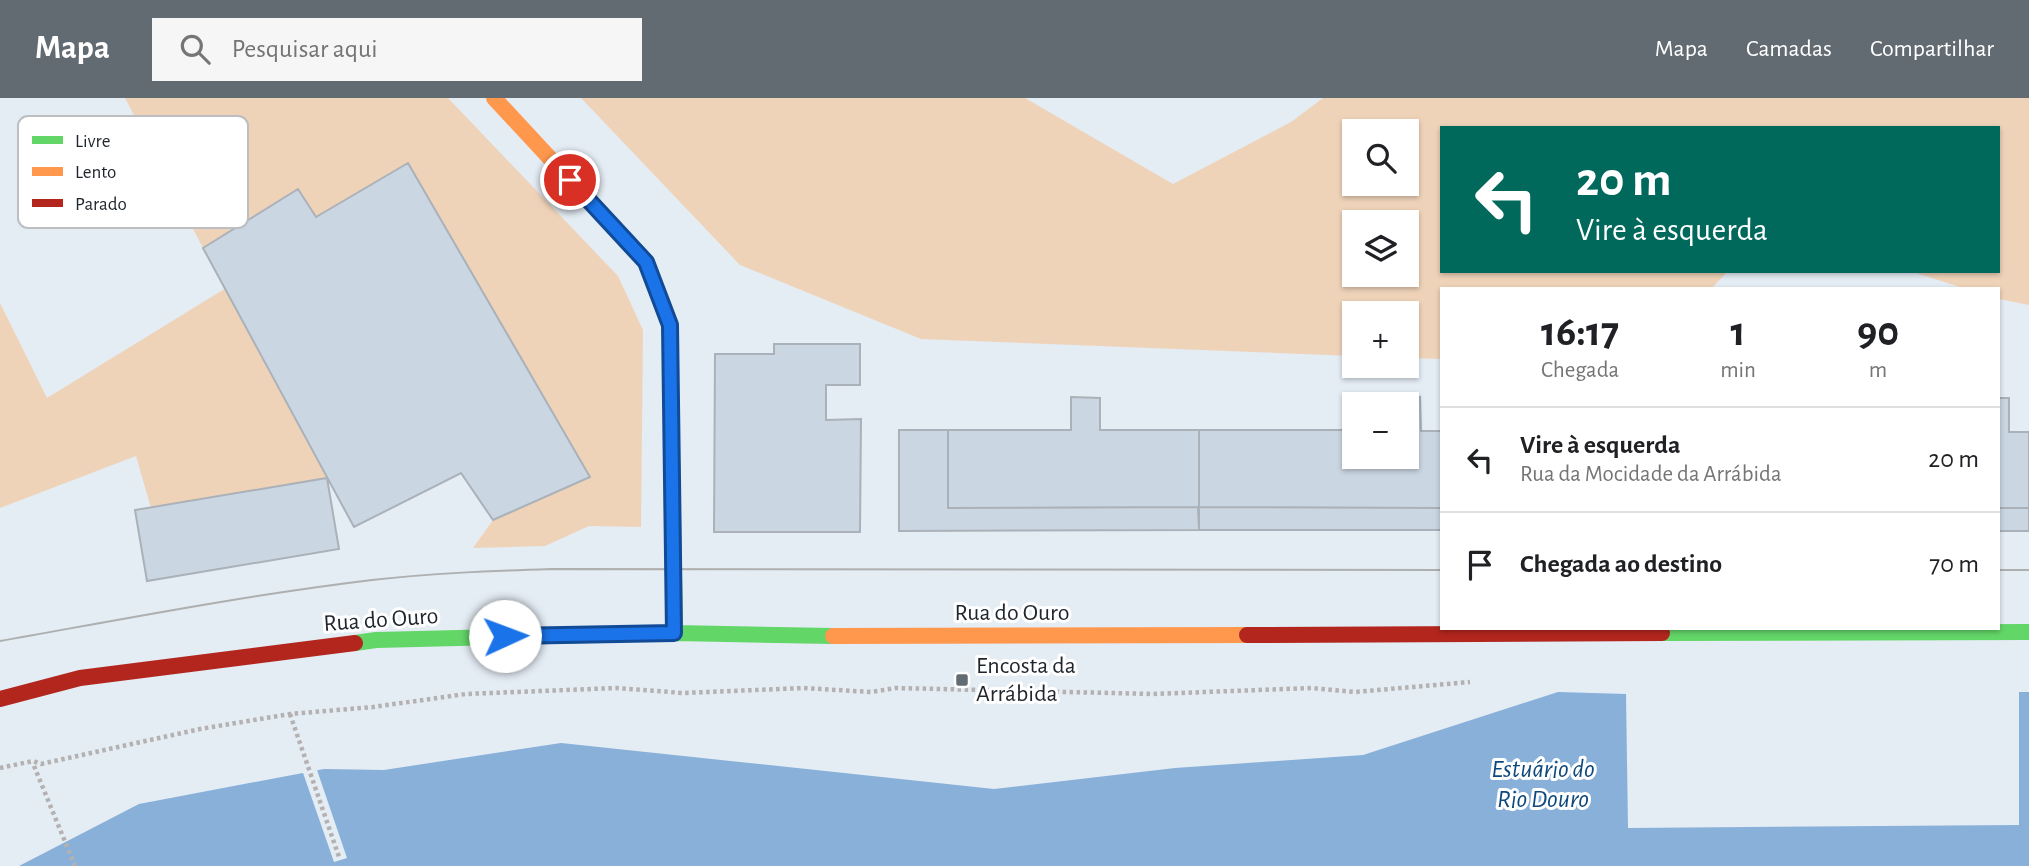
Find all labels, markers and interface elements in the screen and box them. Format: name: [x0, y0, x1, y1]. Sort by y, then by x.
search box: [152, 18, 642, 81]
icon: search: [176, 30, 214, 68]
text: Mapa: [35, 32, 110, 65]
text: Pesquisar aqui: [232, 36, 378, 62]
text: Mapa: [1655, 37, 1708, 61]
text: Camadas: [1746, 37, 1832, 61]
text: Compartilhar: [1870, 37, 1994, 61]
legend: [18, 116, 248, 228]
map controls: [1342, 119, 1419, 469]
button: search: [1342, 119, 1419, 196]
text: Livre: [75, 132, 110, 151]
pin: [540, 150, 600, 210]
icon: left: [1461, 154, 1552, 245]
text: 20 m: [1576, 156, 1672, 205]
icon: arrive: [551, 161, 589, 199]
text: Lento: [75, 163, 116, 182]
text: Parado: [75, 195, 127, 214]
button: layers: [1342, 210, 1419, 287]
text: Vire à esquerda: [1576, 214, 1768, 246]
button: +: [1342, 301, 1419, 378]
text: 16:17: [1541, 311, 1619, 353]
text: 1: [1731, 311, 1746, 353]
text: 90: [1857, 311, 1899, 353]
text: Chegada: [1541, 359, 1619, 382]
text: min: [1720, 359, 1756, 382]
text: m: [1869, 359, 1887, 382]
button: −: [1342, 392, 1419, 469]
text: Vire à esquerda: [1520, 432, 1681, 458]
icon: left: [1461, 441, 1499, 479]
text: 20 m: [1928, 446, 1979, 472]
text: Rua da Mocidade da Arrábida: [1520, 463, 1782, 486]
icon: arrive: [1461, 546, 1499, 584]
text: Chegada ao destino: [1520, 551, 1722, 577]
text: 70 m: [1929, 551, 1979, 577]
position arrow: [468, 599, 542, 673]
street label: Rua do Ouro: [954, 601, 1070, 625]
street label: Rua do Ouro: [323, 604, 439, 636]
place label: Encosta da Arrábida: [976, 654, 1076, 706]
marker: Encosta da Arrábida: [954, 672, 970, 688]
water label: Estuário do Rio Douro: [1491, 756, 1595, 812]

